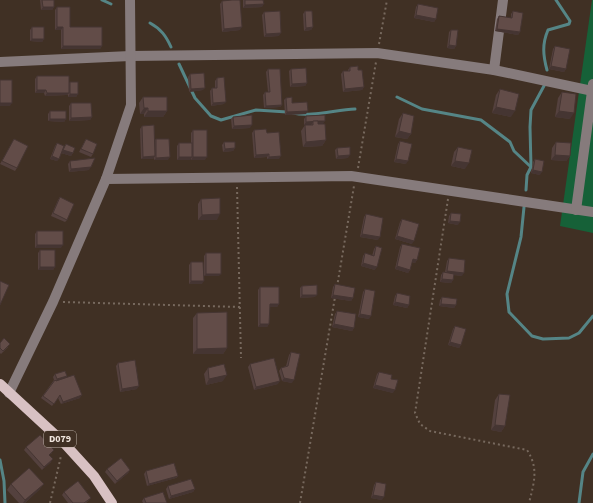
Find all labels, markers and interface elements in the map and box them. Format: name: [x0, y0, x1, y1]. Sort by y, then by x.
road number: D079: [44, 431, 76, 447]

